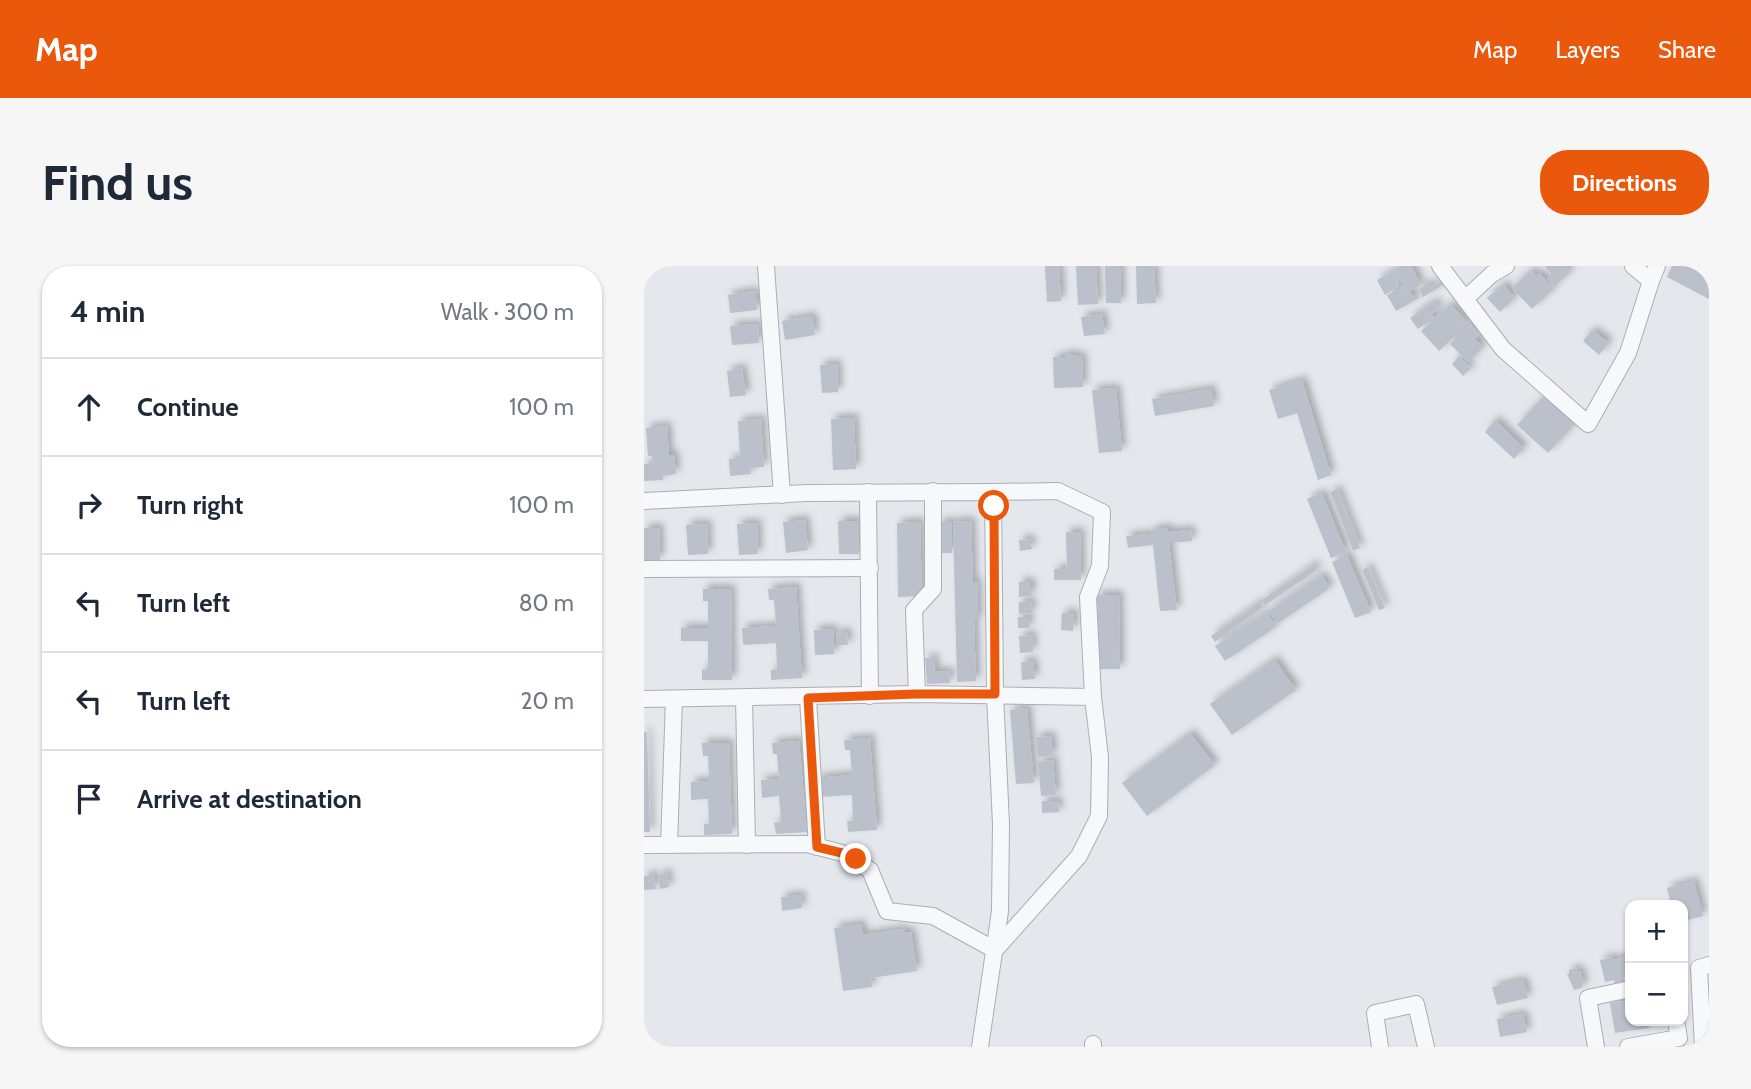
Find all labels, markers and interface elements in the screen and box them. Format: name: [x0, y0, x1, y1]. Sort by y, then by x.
text: Map: [35, 29, 98, 69]
text: Map: [1473, 35, 1517, 64]
text: Layers: [1555, 35, 1620, 64]
text: Share: [1658, 35, 1716, 64]
button: Directions: [1540, 150, 1709, 215]
text: Find us: [42, 153, 193, 212]
text: 4 min: [70, 293, 145, 330]
text: Walk · 300 m: [441, 298, 574, 326]
icon: ahead: [70, 388, 108, 426]
text: Continue: [137, 391, 239, 423]
text: 100 m: [509, 393, 574, 421]
icon: right: [70, 486, 108, 524]
text: Turn right: [137, 489, 243, 521]
route start: [978, 490, 1009, 521]
text: 100 m: [509, 491, 574, 519]
icon: left: [70, 584, 108, 622]
text: Turn left: [137, 587, 230, 619]
text: 80 m: [519, 589, 574, 617]
icon: left: [70, 682, 108, 720]
text: Turn left: [137, 685, 230, 717]
text: 20 m: [521, 687, 574, 715]
icon: arrive: [70, 780, 108, 818]
text: Arrive at destination: [137, 783, 362, 815]
route end: [840, 843, 871, 874]
map controls: [1625, 900, 1688, 1026]
button: +: [1625, 900, 1688, 963]
button: −: [1625, 963, 1688, 1026]

